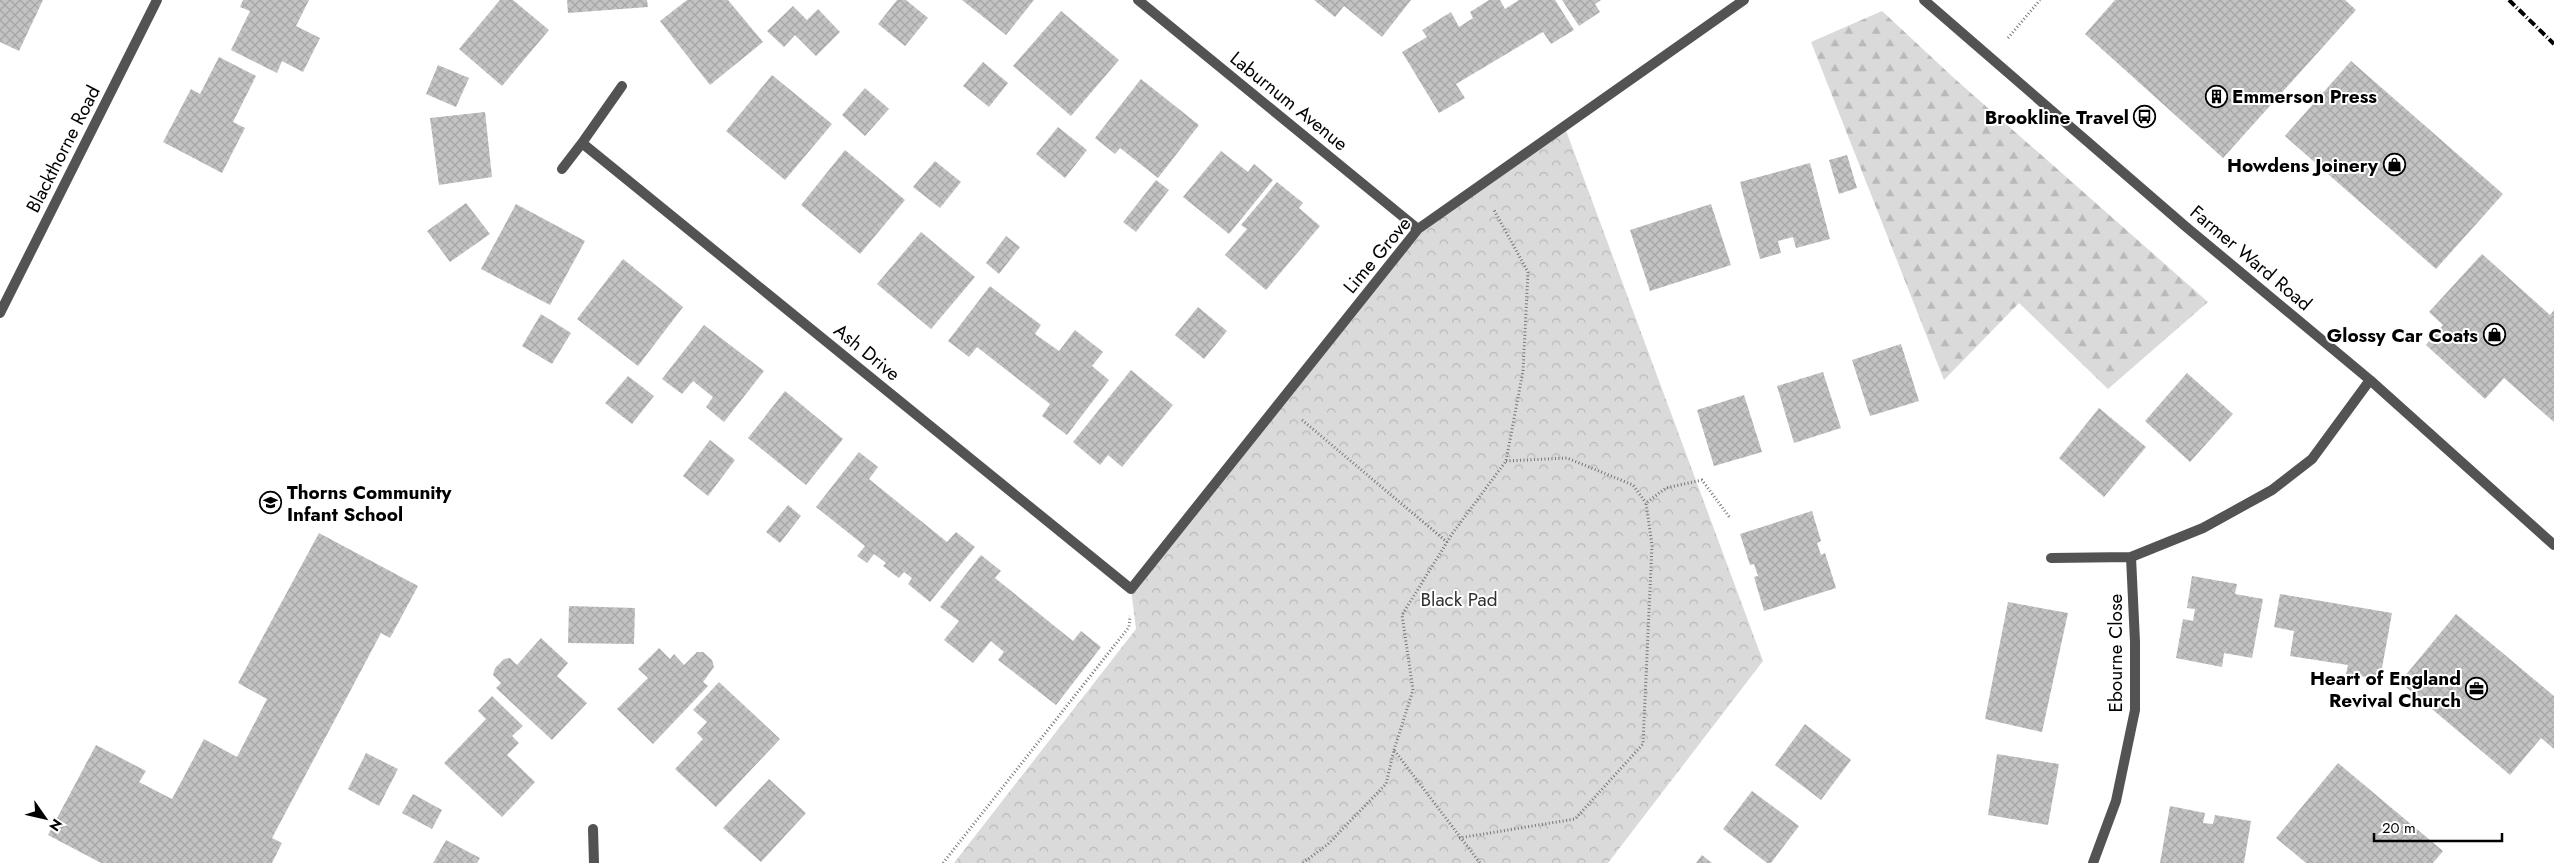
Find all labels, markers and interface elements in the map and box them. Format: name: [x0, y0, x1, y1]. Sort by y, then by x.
street label: Laburnum Avenue: [1224, 45, 1354, 157]
street label: Blackthorne Road: [19, 81, 107, 217]
place label: Emmerson Press: [2232, 83, 2377, 110]
building icon: Emmerson Press: [2204, 84, 2228, 108]
place label: Brookline Travel: [1985, 104, 2129, 131]
bus stop icon: Brookline Travel: [2133, 105, 2157, 129]
place label: Howdens Joinery: [2227, 152, 2379, 179]
shop icon: Howdens Joinery: [2382, 153, 2406, 177]
street label: Farmer Ward Road: [2184, 199, 2318, 317]
street label: Lime Grove: [1337, 211, 1417, 299]
street label: Ash Drive: [828, 317, 906, 387]
place label: Glossy Car Coats: [2327, 322, 2478, 349]
shop icon: Glossy Car Coats: [2482, 323, 2506, 347]
place label: Thorns Community Infant School: [287, 479, 453, 528]
school or university icon: Thorns Community Infant School: [259, 491, 283, 515]
park label: Black Pad: [1420, 586, 1498, 613]
street label: Ebourne Close: [2102, 593, 2129, 712]
place label: Heart of England Revival Church: [2310, 665, 2461, 714]
office icon: Heart of England Revival Church: [2465, 677, 2489, 701]
north arrow: [20, 793, 70, 843]
scale bar: [2374, 810, 2502, 842]
text: N: [44, 815, 67, 835]
text: 20 m: [2382, 817, 2416, 839]

